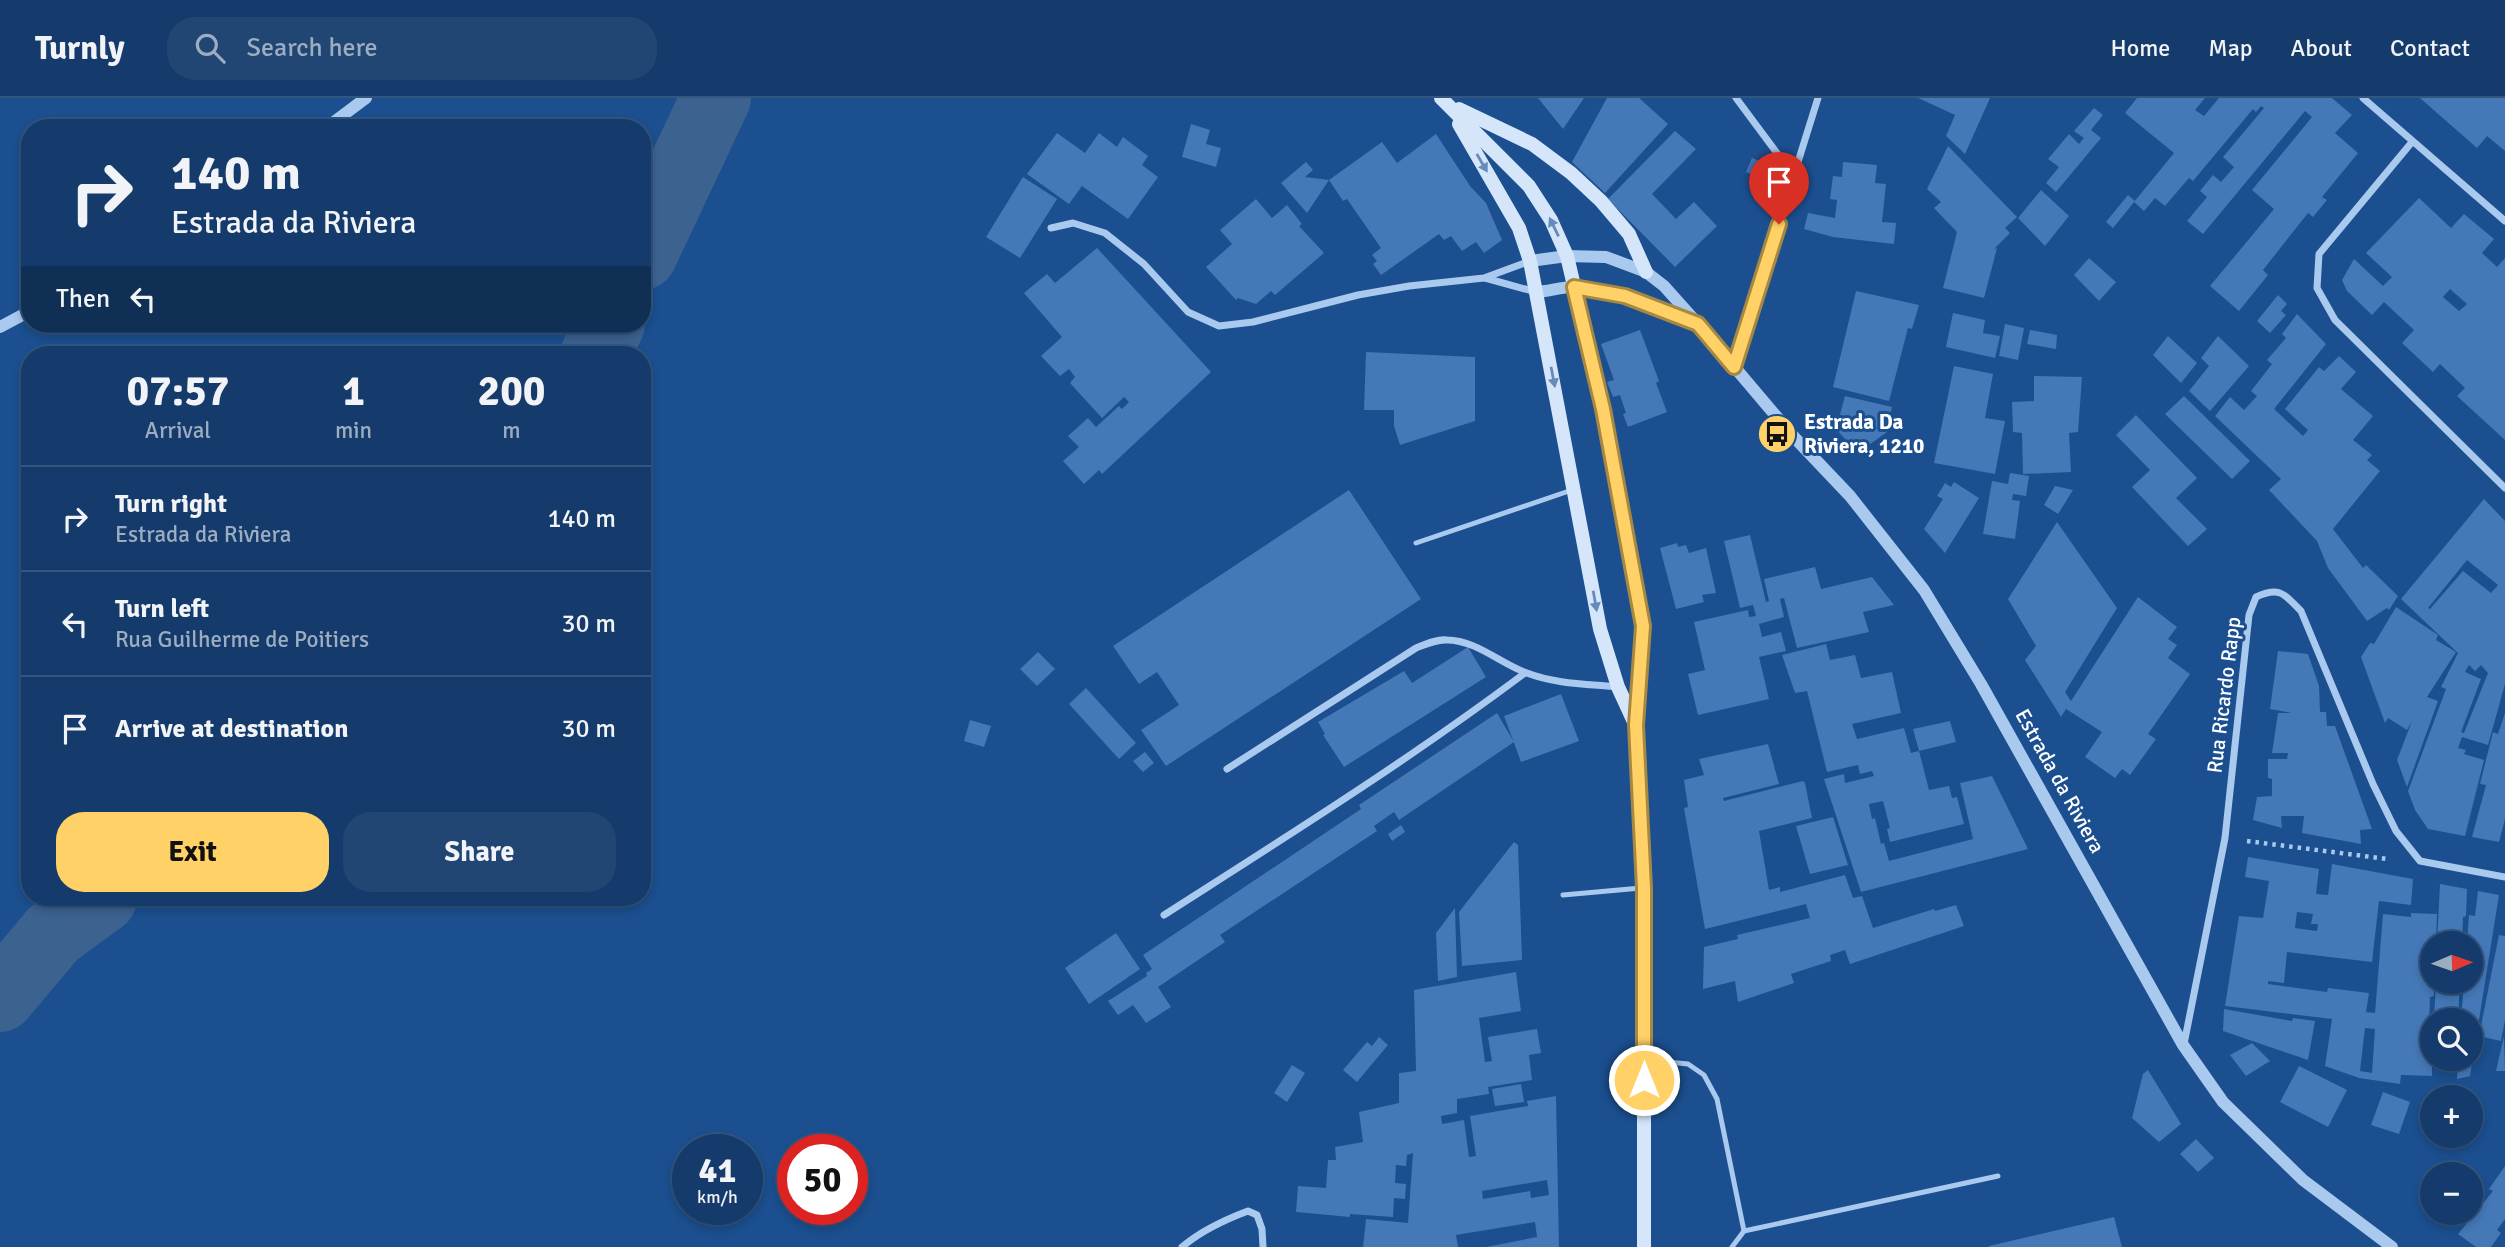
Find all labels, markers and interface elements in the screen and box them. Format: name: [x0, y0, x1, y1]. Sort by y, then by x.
search box: [167, 17, 657, 80]
text: Turnly: [35, 28, 125, 69]
icon: search: [191, 29, 229, 67]
text: Search here: [247, 32, 378, 64]
text: Home: [2110, 33, 2170, 63]
text: Map: [2208, 33, 2253, 63]
text: About: [2291, 33, 2352, 63]
text: Contact: [2390, 33, 2470, 63]
text: 140 m: [171, 143, 301, 203]
icon: right: [56, 147, 147, 238]
pin: [1749, 152, 1809, 224]
one-way arrow: [1476, 154, 1489, 173]
icon: arrive: [1760, 163, 1798, 201]
text: Estrada da Riviera: [171, 203, 417, 242]
one-way arrow: [1548, 217, 1560, 237]
icon: left: [124, 280, 162, 318]
text: Then: [56, 283, 110, 315]
text: 07:57: [126, 366, 230, 417]
text: 1: [342, 366, 365, 417]
text: 200: [477, 366, 546, 417]
one-way arrow: [1548, 366, 1559, 388]
place label: Estrada Da Riviera, 1210: [1804, 409, 1924, 459]
bus stop icon: Estrada Da Riviera, 1210: [1756, 413, 1798, 455]
text: Arrival: [145, 416, 211, 445]
text: min: [335, 416, 372, 445]
text: m: [502, 416, 521, 445]
text: Turn right: [115, 488, 227, 520]
icon: right: [56, 500, 94, 538]
text: 140 m: [547, 503, 616, 535]
text: Estrada da Riviera: [115, 520, 292, 549]
one-way arrow: [1590, 590, 1601, 612]
text: Turn left: [115, 593, 209, 625]
icon: left: [56, 605, 94, 643]
text: 30 m: [561, 608, 616, 640]
street label: Rua Ricardo Rapp: [2202, 615, 2246, 775]
text: Rua Guilherme de Poitiers: [115, 625, 369, 654]
street label: Estrada da Riviera: [2010, 704, 2110, 858]
icon: arrive: [56, 710, 94, 748]
text: Arrive at destination: [115, 713, 348, 745]
text: 30 m: [561, 713, 616, 745]
button: Exit: [56, 812, 329, 892]
button: Share: [343, 812, 616, 892]
north arrow: [2420, 931, 2483, 994]
map controls: [2420, 931, 2483, 1225]
button: search: [2420, 1008, 2483, 1071]
position arrow: [1607, 1043, 1681, 1117]
button: +: [2420, 1085, 2483, 1148]
speed limit sign: 50: [777, 1134, 868, 1225]
text: 41: [699, 1149, 736, 1192]
button: −: [2420, 1162, 2483, 1225]
text: km/h: [697, 1186, 738, 1208]

